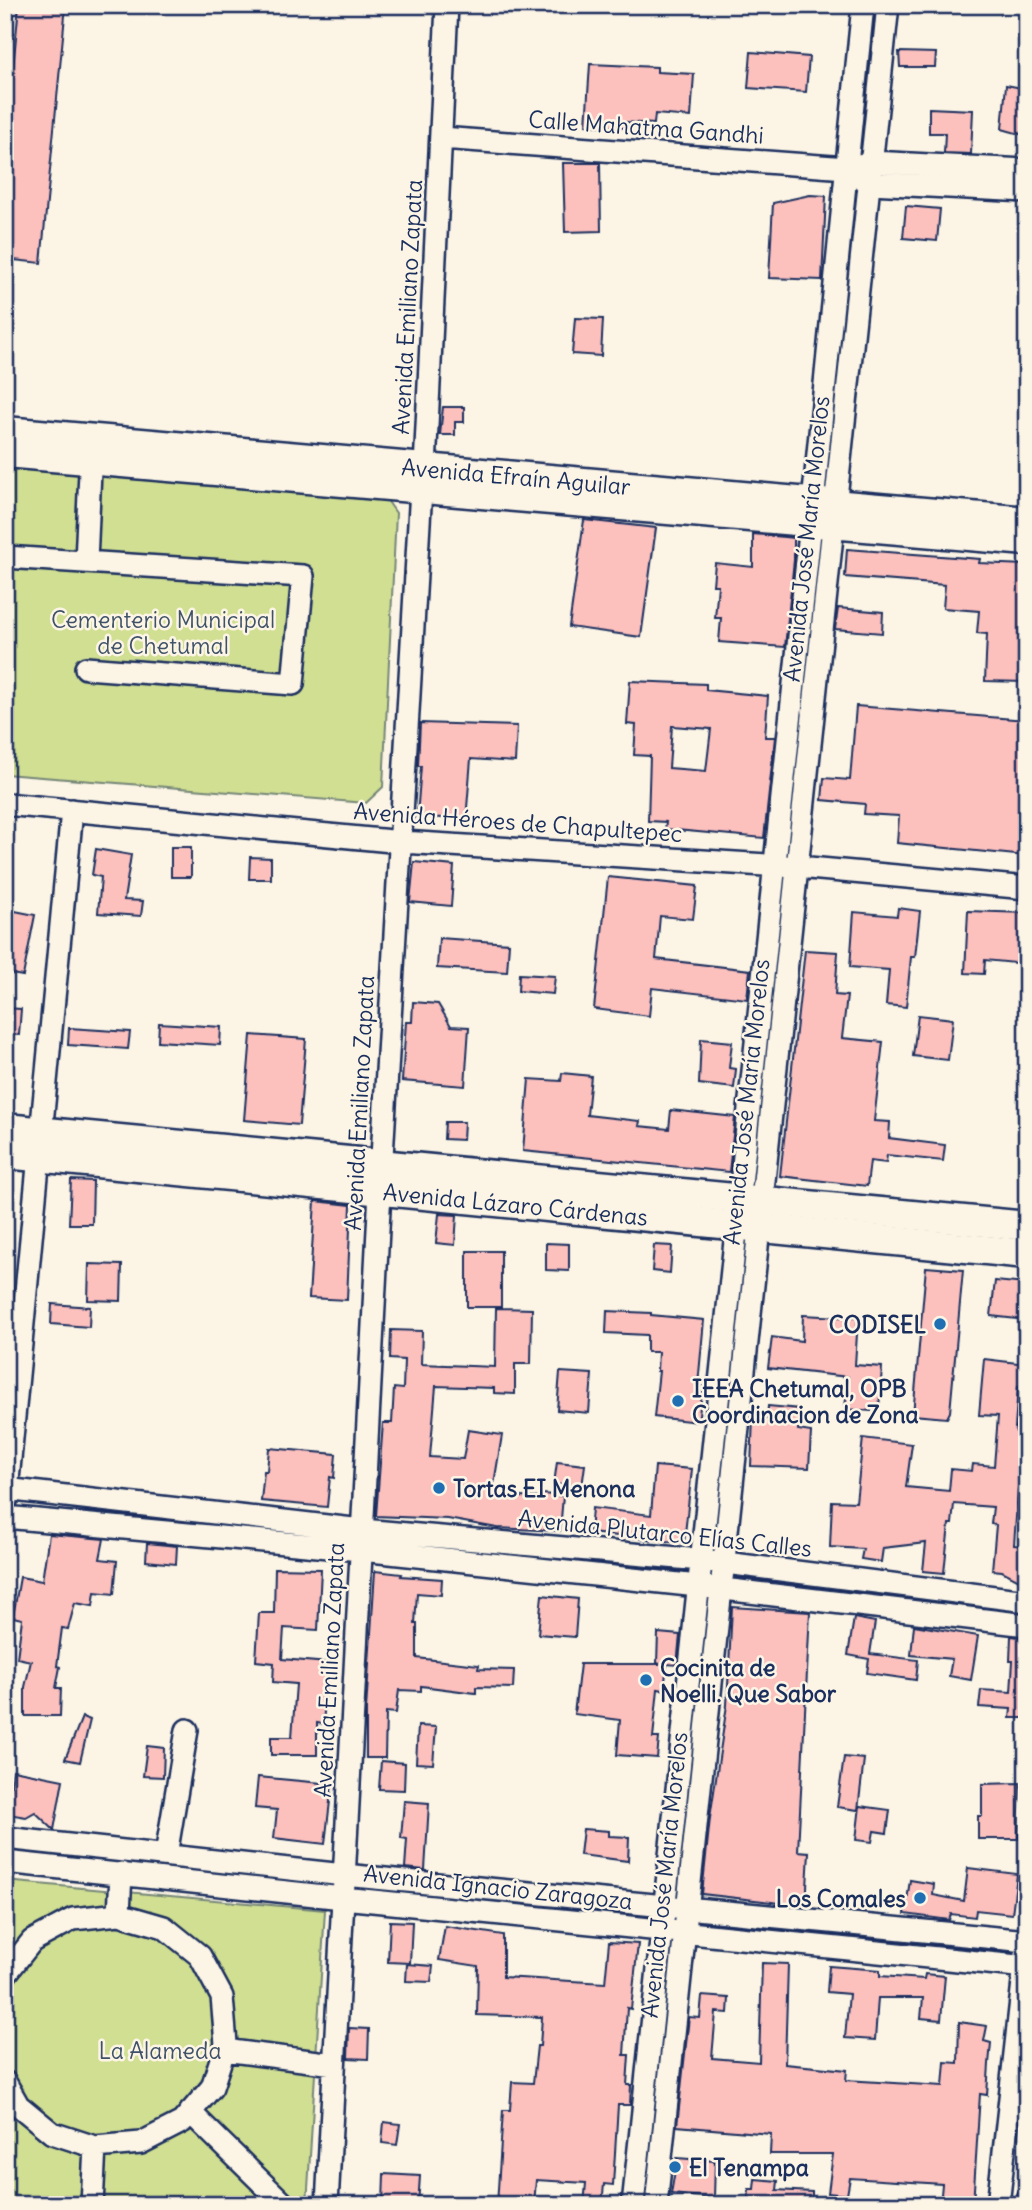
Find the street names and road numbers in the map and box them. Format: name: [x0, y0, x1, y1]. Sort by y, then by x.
street label: Calle Mahatma Gandhi: [527, 104, 765, 150]
street label: Avenida Emiliano Zapata: [386, 179, 428, 435]
street label: Avenida José María Morelos: [777, 395, 835, 683]
street label: Avenida Efraín Aguilar: [400, 451, 632, 501]
street label: Avenida Héroes de Chapultepec: [353, 796, 683, 848]
street label: Avenida José María Morelos: [717, 958, 775, 1246]
street label: Avenida Emiliano Zapata: [338, 975, 380, 1231]
street label: Avenida Lázaro Cárdenas: [382, 1177, 649, 1231]
street label: Avenida Plutarco Elías Calles: [517, 1503, 813, 1563]
street label: Avenida Emiliano Zapata: [308, 1542, 350, 1798]
street label: Avenida José María Morelos: [635, 1731, 693, 2019]
street label: Avenida Ignacio Zaragoza: [362, 1858, 634, 1916]

